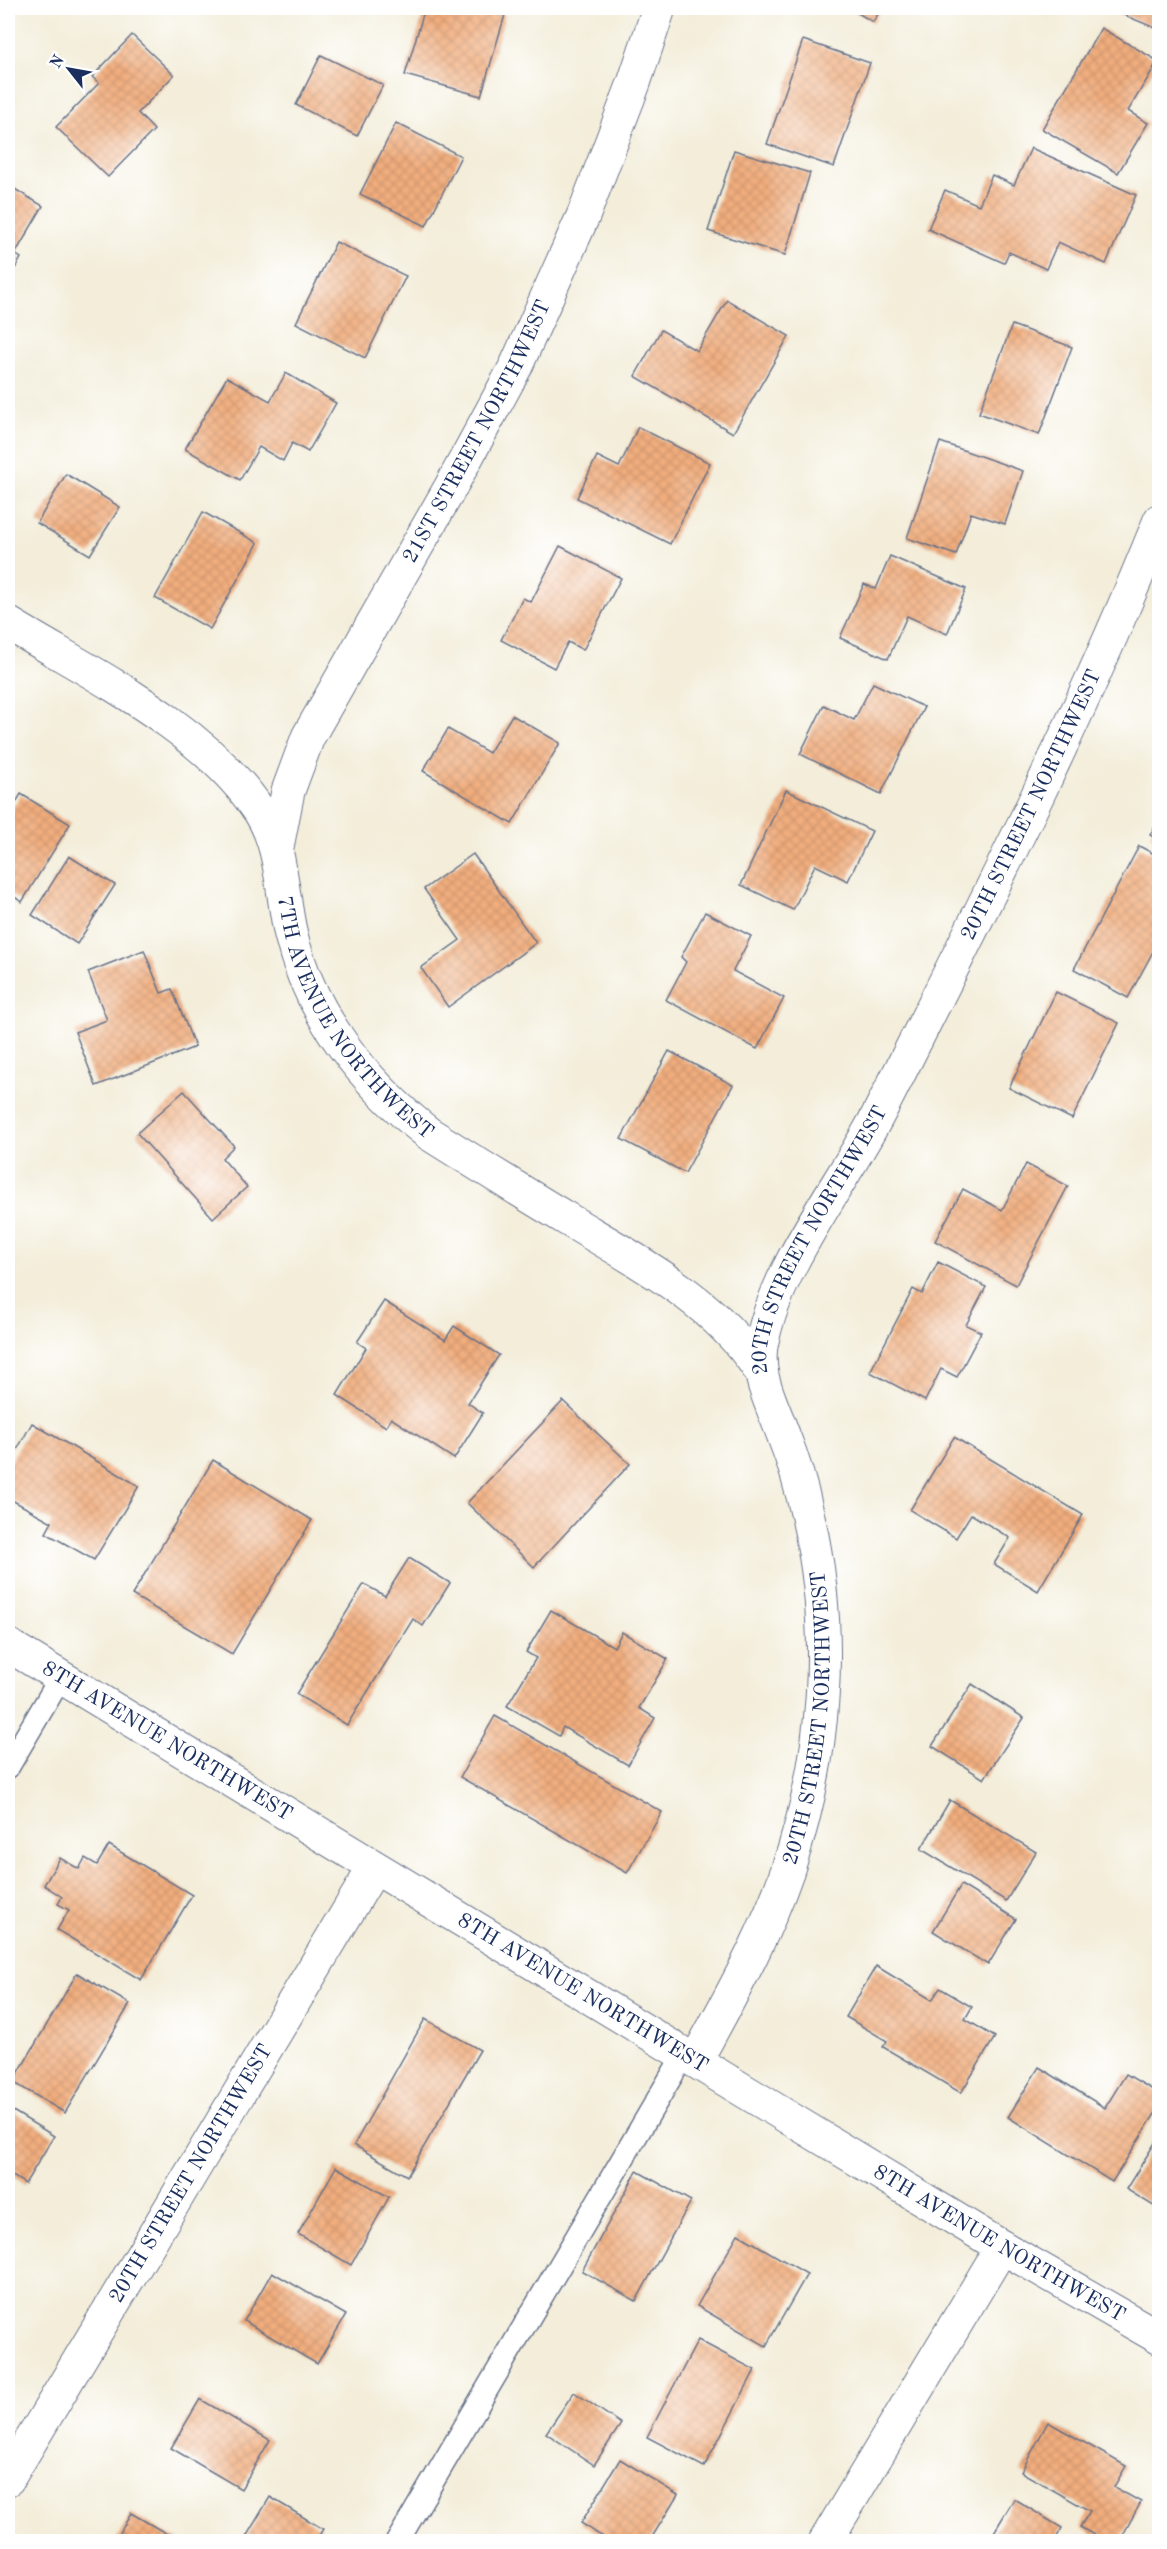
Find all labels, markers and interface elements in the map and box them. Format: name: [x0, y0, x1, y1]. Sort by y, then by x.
north arrow: [39, 39, 99, 99]
text: N: [48, 52, 68, 72]
street label: 21ST STREET NORTHWEST: [399, 297, 555, 566]
street label: 20TH STREET NORTHWEST: [958, 667, 1105, 944]
street label: 7TH AVENUE NORTHWEST: [274, 894, 437, 1143]
street label: 20TH STREET NORTHWEST: [749, 1102, 891, 1376]
street label: 20TH STREET NORTHWEST: [780, 1569, 834, 1867]
street label: 8TH AVENUE NORTHWEST: [38, 1658, 296, 1825]
street label: 8TH AVENUE NORTHWEST: [454, 1909, 712, 2077]
street label: 20TH STREET NORTHWEST: [106, 2041, 276, 2306]
street label: 8TH AVENUE NORTHWEST: [870, 2161, 1129, 2326]

